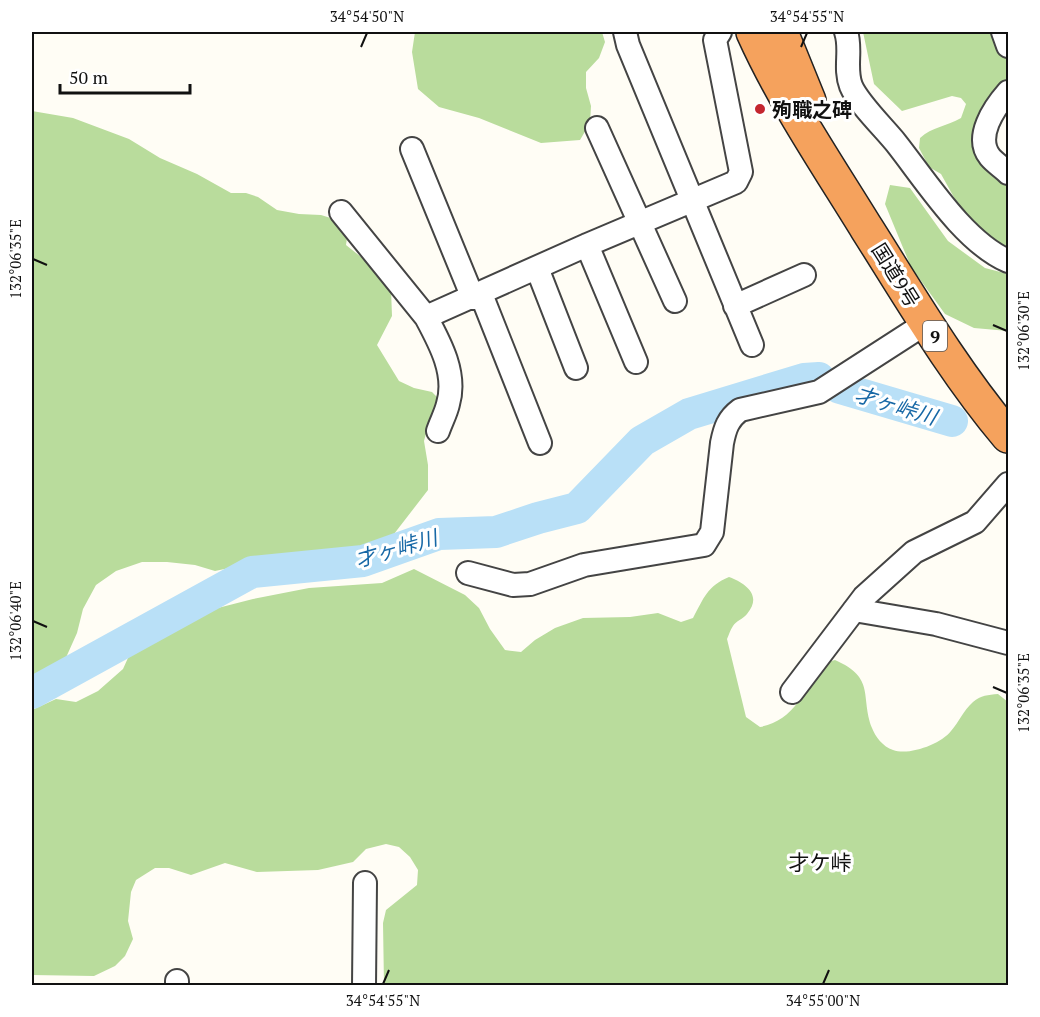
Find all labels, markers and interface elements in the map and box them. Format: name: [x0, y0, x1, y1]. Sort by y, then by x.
text: 34°54'50"N: [330, 6, 404, 26]
text: 34°54'55"N: [770, 6, 844, 26]
scale bar: [60, 57, 190, 95]
text: 50 m: [69, 65, 109, 89]
place label: 殉職之碑: [772, 96, 852, 123]
marker: 殉職之碑: [753, 102, 767, 116]
text: 132°06'35"E: [5, 219, 25, 299]
street label: 国道9号: [866, 238, 926, 312]
text: 132°06'30"E: [1013, 291, 1033, 371]
road number: 9: [923, 321, 947, 351]
water label: 才ヶ峠川: [852, 379, 942, 431]
water label: 才ヶ峠川: [352, 522, 442, 573]
text: 132°06'40"E: [5, 581, 25, 661]
text: 132°06'35"E: [1013, 653, 1033, 733]
district label: 才ケ峠: [789, 848, 852, 876]
text: 34°54'55"N: [346, 990, 420, 1010]
text: 34°55'00"N: [786, 990, 860, 1010]

